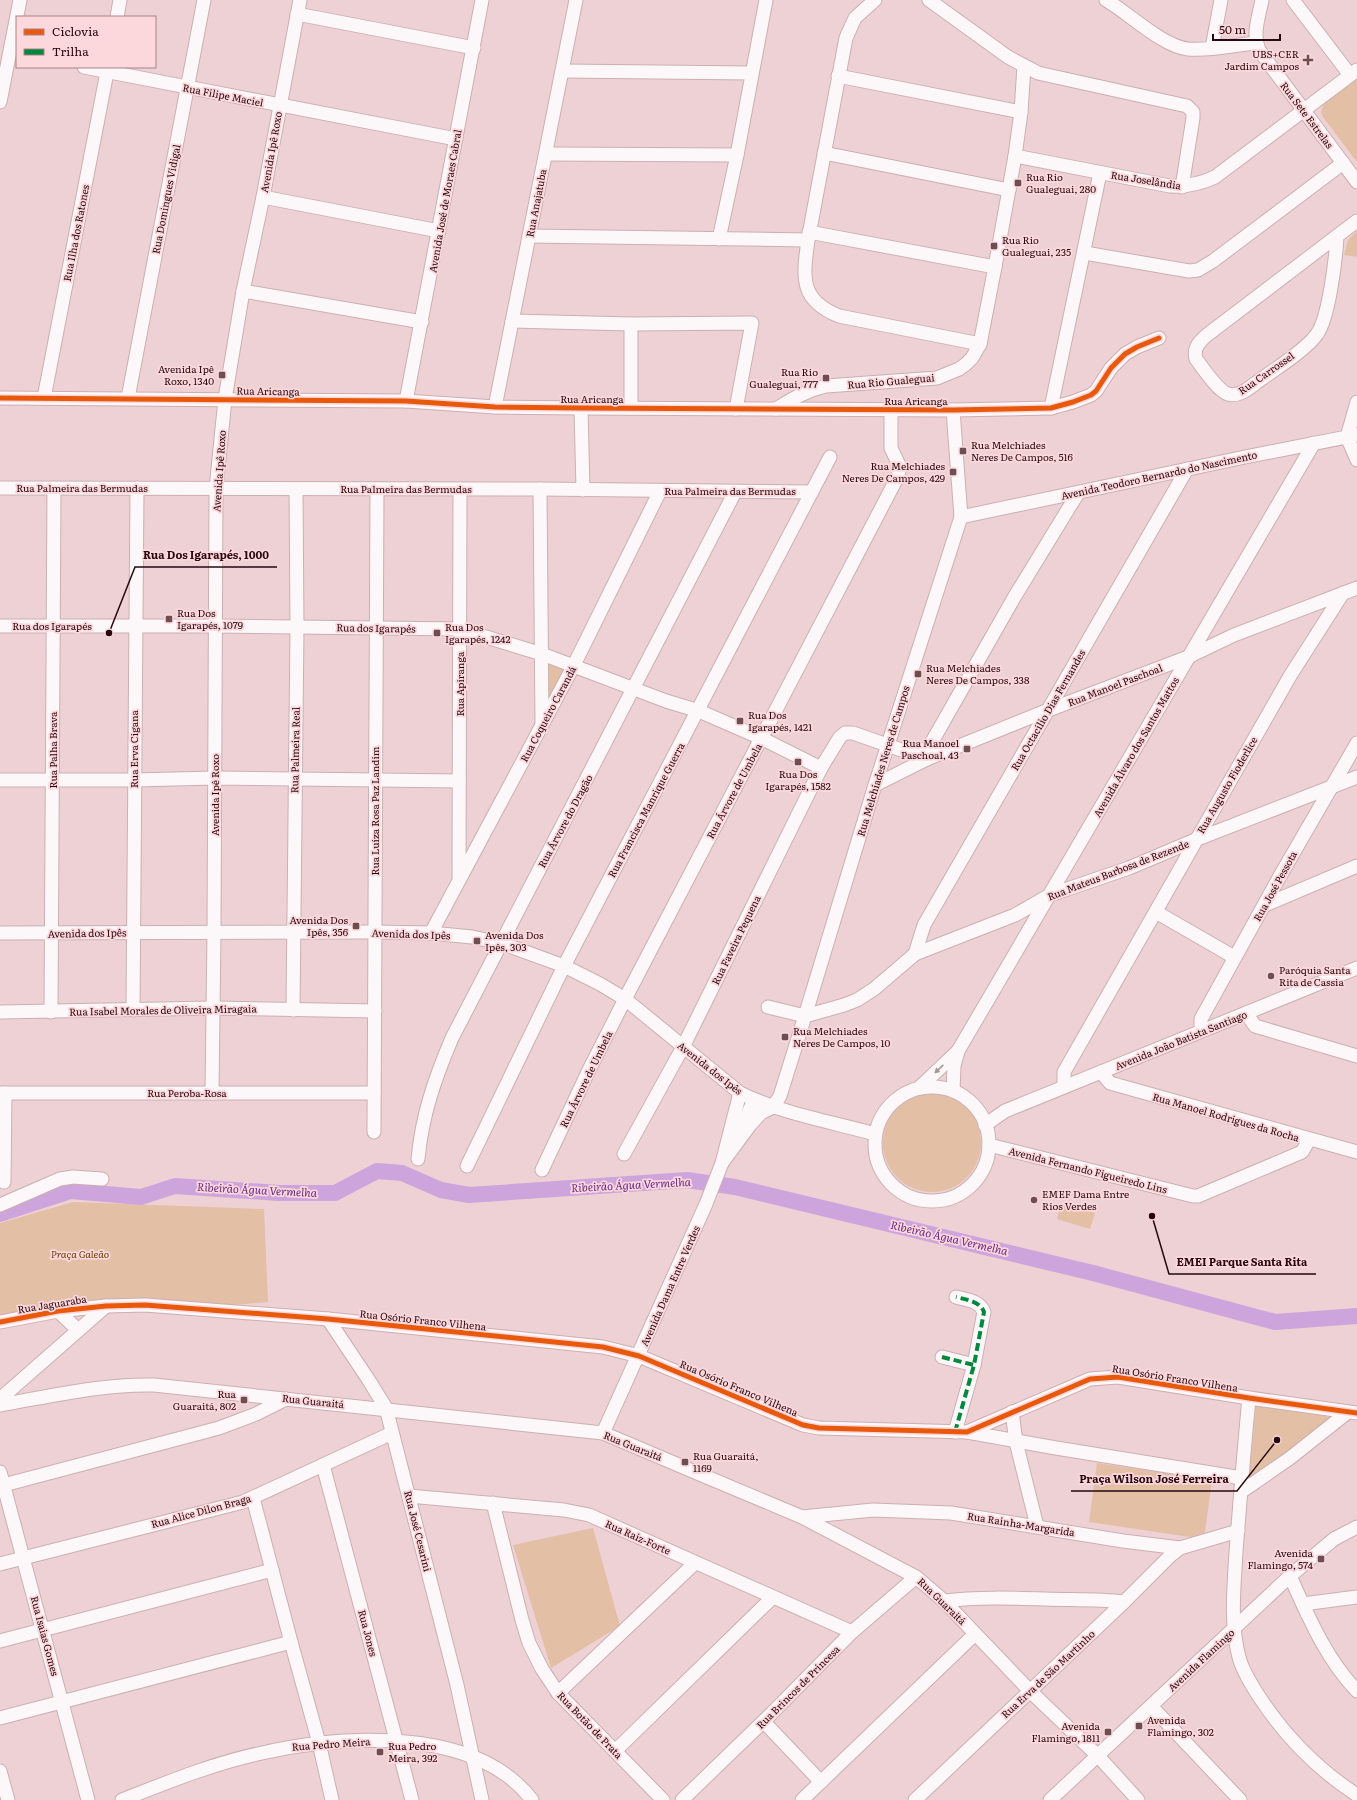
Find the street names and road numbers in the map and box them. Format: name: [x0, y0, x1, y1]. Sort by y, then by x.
street label: Rua Sete Estrelas: [1277, 78, 1338, 152]
street label: Rua Filipe Maciel: [181, 79, 265, 110]
street label: Avenida Ipê Roxo: [256, 110, 285, 194]
street label: Avenida José de Moraes Cabral: [425, 128, 465, 274]
street label: Rua Domingues Vidigal: [148, 142, 184, 255]
street label: Rua Anajatuba: [522, 167, 550, 238]
street label: Rua Joselândia: [1110, 167, 1183, 193]
street label: Rua Ilha dos Ratones: [59, 183, 92, 283]
street label: Rua Carrossel: [1235, 347, 1297, 397]
street label: Rua Rio Gualeguai: [847, 369, 936, 392]
street label: Rua Aricanga: [236, 382, 300, 399]
street label: Rua Aricanga: [560, 391, 624, 406]
street label: Rua Aricanga: [884, 393, 948, 408]
street label: Avenida Ipê Roxo: [208, 429, 229, 512]
street label: Avenida Teodoro Bernardo do Nascimento: [1059, 446, 1259, 503]
street label: Rua Palmeira das Bermudas: [16, 480, 148, 495]
street label: Rua Palmeira das Bermudas: [340, 481, 472, 496]
street label: Rua Palmeira das Bermudas: [664, 483, 796, 498]
street label: Rua dos Igarapés: [12, 618, 92, 633]
street label: Rua dos Igarapés: [336, 619, 416, 636]
street label: Rua Octacílio Dias Fernandes: [1007, 646, 1089, 773]
street label: Rua Apiranga: [452, 651, 467, 716]
street label: Rua Manoel Paschoal: [1065, 659, 1165, 710]
street label: Rua Coqueiro Carandá: [516, 663, 580, 764]
street label: Avenida Álvaro dos Santos Mattos: [1089, 673, 1182, 820]
street label: Rua Melchíades Neres de Campos: [852, 683, 913, 838]
street label: Rua Palmeira Real: [286, 706, 303, 793]
street label: Rua Erva Cigana: [126, 709, 141, 788]
street label: Rua Palha Brava: [45, 711, 60, 788]
street label: Rua Augusto Fioderlice: [1193, 733, 1260, 836]
street label: Rua Francisca Manrique Guerra: [603, 739, 688, 880]
street label: Rua Árvore de Umbela: [702, 740, 765, 841]
street label: Rua Luíza Rosa Paz Landim: [367, 746, 382, 875]
street label: Avenida Ipê Roxo: [207, 754, 222, 836]
street label: Rua Árvore do Dragão: [534, 771, 596, 870]
street label: Rua Mateus Barbosa de Rezende: [1045, 836, 1191, 904]
street label: Rua José Pessota: [1249, 847, 1300, 924]
street label: Rua Faveira Pequena: [707, 892, 764, 987]
street label: Avenida dos Ipês: [47, 924, 127, 941]
street label: Avenida dos Ipês: [371, 925, 451, 942]
street label: Rua Isabel Morales de Oliveira Miragaia: [69, 1000, 258, 1019]
street label: Avenida João Batista Santiago: [1113, 1006, 1249, 1073]
street label: Rua Árvore de Umbela: [556, 1027, 616, 1130]
street label: Avenida dos Ipês: [675, 1037, 746, 1098]
street label: Rua Peroba-Rosa: [147, 1085, 227, 1100]
street label: Rua Manoel Rodrigues da Rocha: [1151, 1088, 1302, 1145]
street label: Avenida Fernando Figueiredo Lins: [1007, 1143, 1169, 1197]
street label: Avenida Dama Entre Verdes: [636, 1223, 703, 1349]
street label: Rua Jaguaraba: [16, 1291, 88, 1316]
street label: Rua Osório Franco Vilhena: [359, 1305, 488, 1334]
street label: Rua Osório Franco Vilhena: [678, 1356, 801, 1420]
street label: Rua Osório Franco Vilhena: [1111, 1360, 1240, 1395]
street label: Rua Guaraitá: [281, 1390, 345, 1411]
street label: Rua Guaraitá: [602, 1427, 665, 1464]
street label: Rua José Cesarini: [401, 1489, 436, 1574]
street label: Rua Alice Dilon Braga: [149, 1490, 253, 1531]
street label: Rua Rainha-Margarida: [966, 1508, 1077, 1540]
street label: Rua Raiz-Forte: [603, 1515, 673, 1558]
street label: Rua Guaraitá: [915, 1574, 970, 1628]
street label: Rua Isaias Gomes: [28, 1594, 63, 1678]
street label: Rua Jones: [355, 1608, 382, 1658]
street label: Avenida Flamingo: [1164, 1625, 1237, 1694]
street label: Rua Erva de São Martinho: [997, 1626, 1098, 1721]
street label: Rua Brincos de Princesa: [753, 1641, 843, 1732]
street label: Rua Botão de Prata: [554, 1688, 627, 1762]
street label: Rua Pedro Meira: [291, 1733, 371, 1754]

